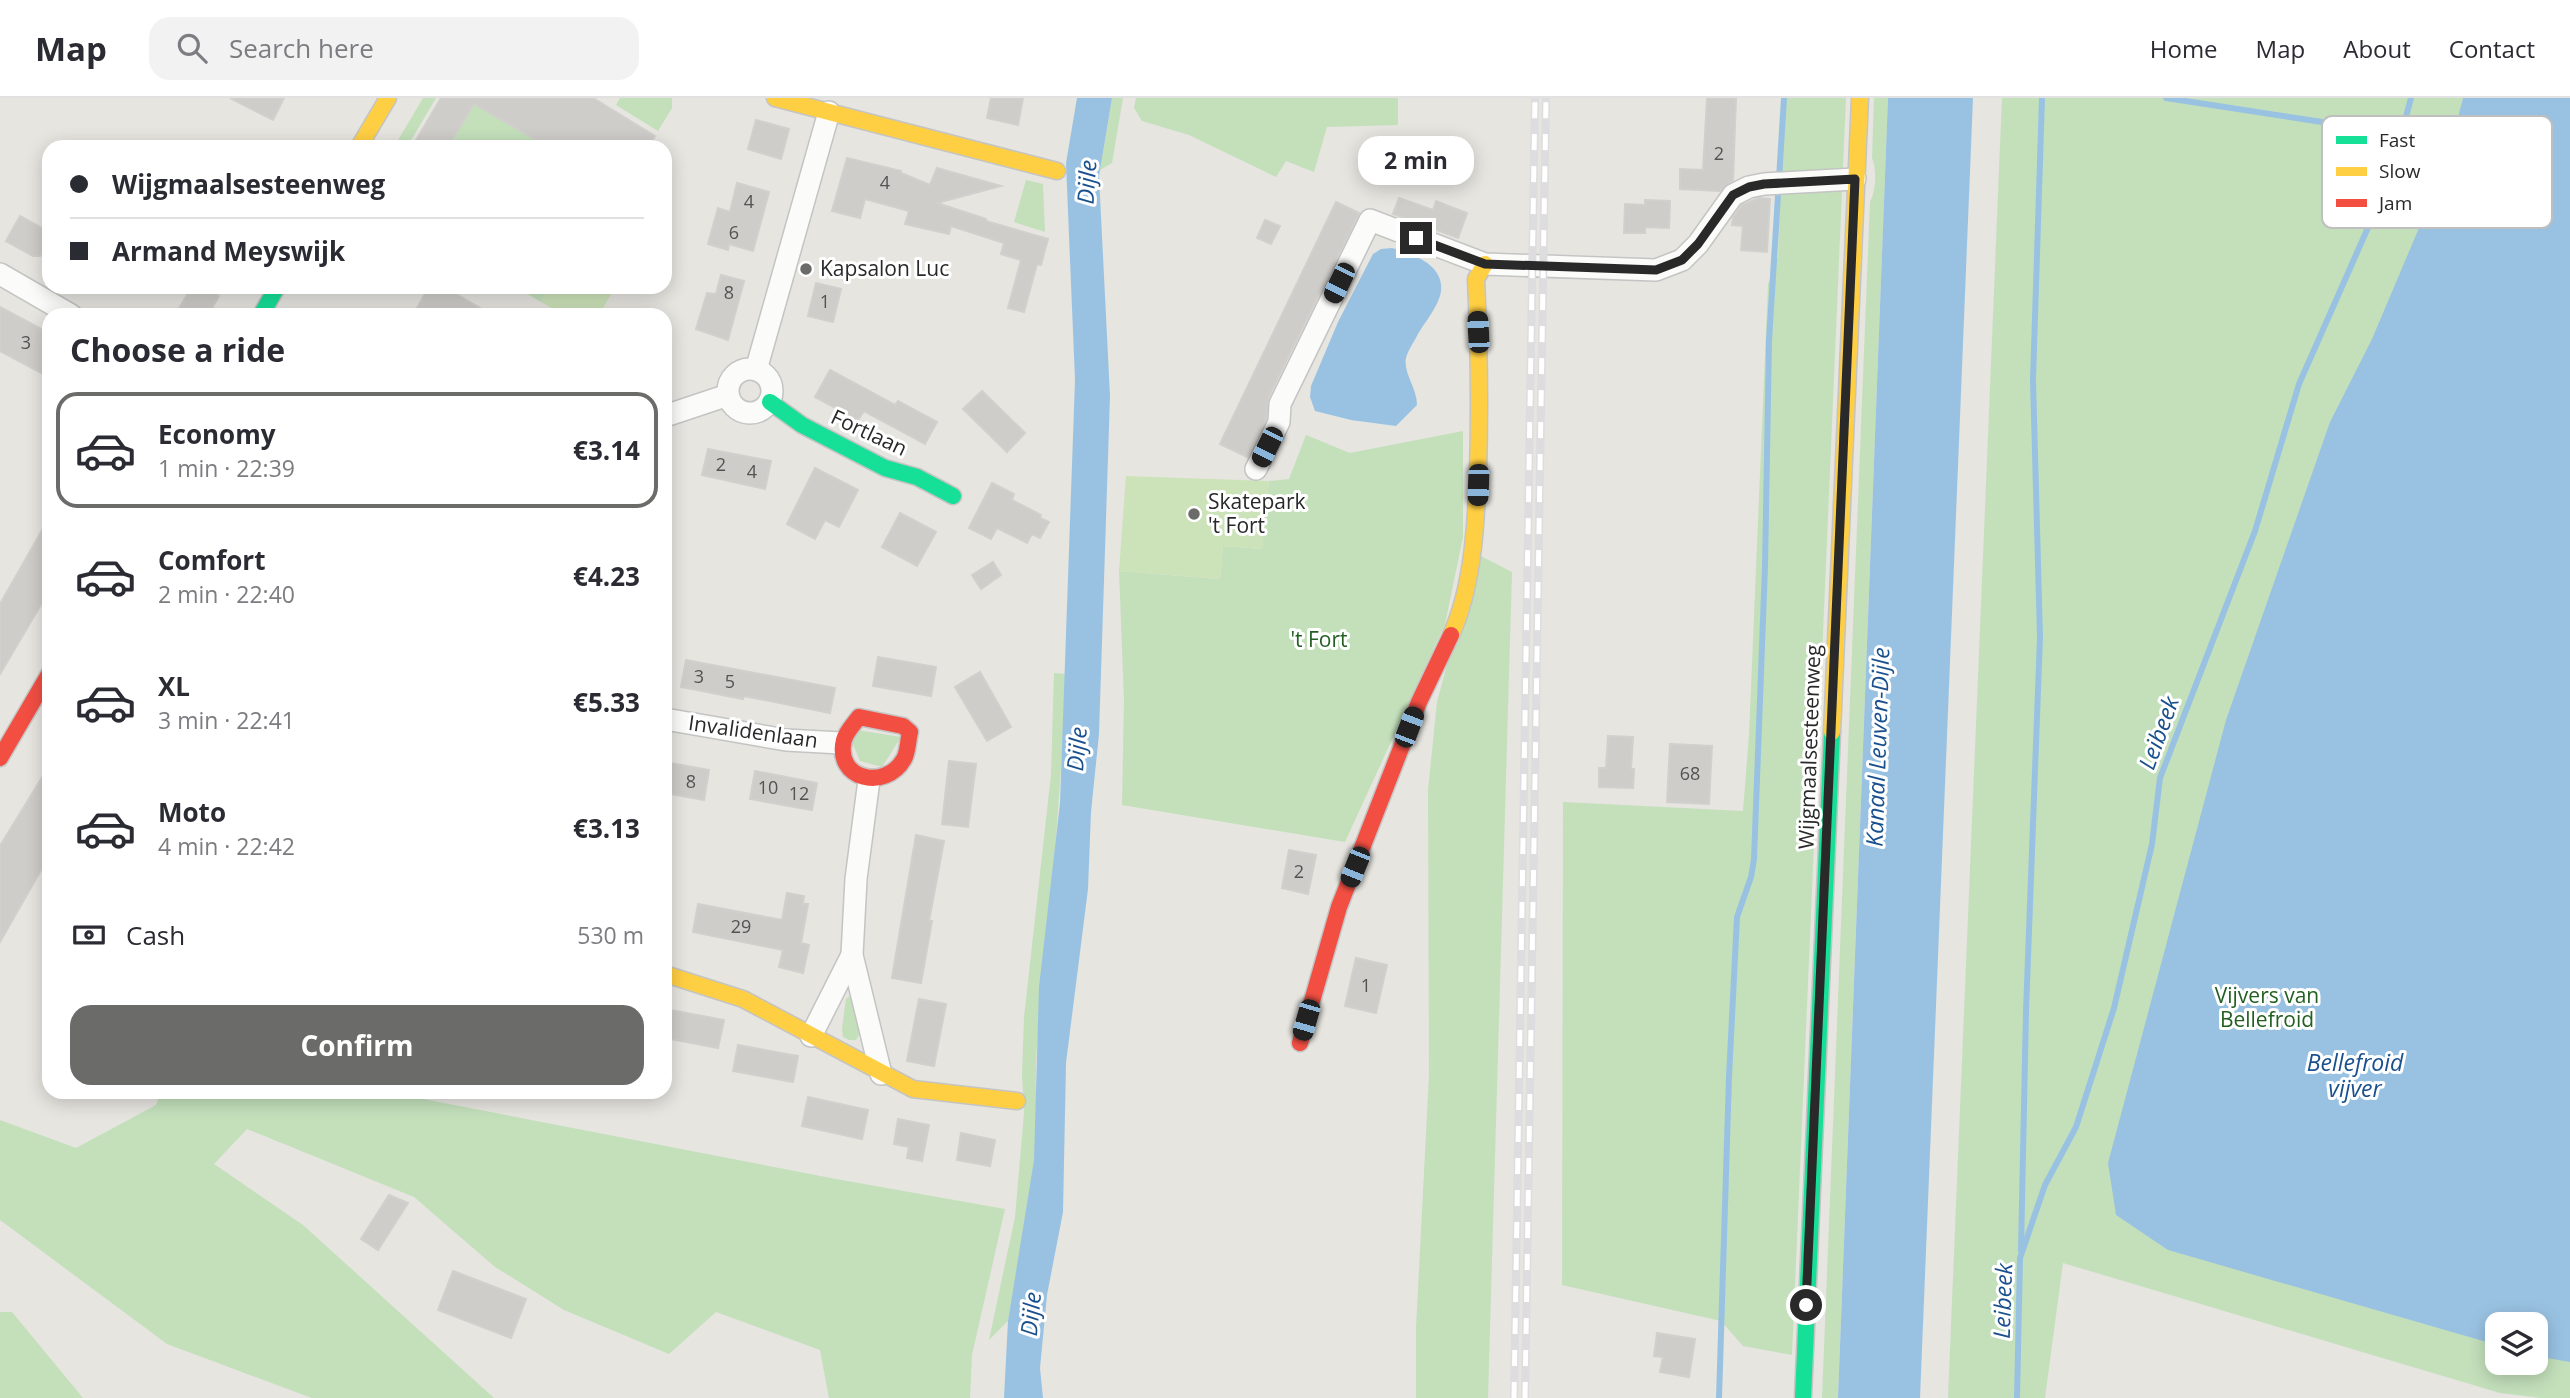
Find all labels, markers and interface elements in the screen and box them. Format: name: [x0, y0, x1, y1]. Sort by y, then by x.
search box: [149, 17, 639, 80]
text: Map: [35, 26, 107, 71]
icon: search: [173, 29, 211, 67]
text: Search here: [229, 30, 374, 66]
text: Home: [2150, 32, 2218, 65]
text: Map: [2256, 32, 2305, 65]
text: About: [2343, 32, 2411, 65]
text: Contact: [2449, 32, 2535, 65]
legend: [2322, 116, 2552, 228]
text: Fast: [2379, 127, 2415, 153]
callout: 2 min: [1358, 136, 1474, 186]
house number: 2: [1714, 141, 1724, 165]
text: 2 min: [1384, 144, 1448, 176]
text: Slow: [2379, 158, 2421, 184]
water label: Dijle: [1068, 159, 1104, 205]
text: Wijgmaalsesteenweg: [112, 166, 385, 202]
house number: 4: [880, 170, 890, 194]
house number: 4: [744, 189, 754, 213]
text: Jam: [2377, 190, 2412, 216]
house number: 6: [729, 220, 739, 244]
route end: [1400, 222, 1432, 254]
text: Armand Meyswijk: [112, 233, 345, 269]
place label: Kapsalon Luc: [820, 254, 949, 282]
car: [1321, 260, 1358, 306]
marker: Kapsalon Luc: [798, 261, 814, 277]
house number: 8: [724, 280, 734, 304]
house number: 1: [820, 289, 830, 313]
car: [1467, 310, 1490, 354]
text: Choose a ride: [70, 328, 285, 371]
house number: 3: [21, 330, 31, 354]
street label: Fortlaan: [827, 402, 912, 462]
text: Economy: [158, 416, 276, 452]
icon: car: [74, 419, 137, 482]
car: [1249, 424, 1286, 470]
text: €3.14: [573, 432, 640, 468]
text: 1 min · 22:39: [158, 452, 295, 484]
house number: 2: [716, 452, 726, 476]
house number: 4: [747, 459, 757, 483]
car: [1467, 464, 1490, 506]
place label: Skatepark 't Fort: [1208, 487, 1306, 539]
marker: Skatepark 't Fort: [1186, 506, 1202, 522]
text: Comfort: [158, 542, 265, 578]
icon: car: [74, 545, 137, 608]
text: €4.23: [573, 558, 640, 594]
text: 2 min · 22:40: [158, 578, 295, 610]
park label: 't Fort: [1290, 625, 1348, 653]
street label: Wijgmaalsesteenweg: [1791, 644, 1827, 850]
water label: Kanaal Leuven-Dijle: [1858, 647, 1896, 847]
house number: 3: [694, 664, 704, 688]
text: XL: [158, 668, 190, 704]
house number: 5: [725, 669, 735, 693]
icon: car: [74, 671, 137, 734]
text: €5.33: [573, 684, 640, 720]
water label: Leibeek: [2130, 691, 2186, 774]
text: 3 min · 22:41: [158, 704, 295, 736]
car: [1392, 704, 1427, 750]
street label: Invalidenlaan: [687, 708, 820, 754]
water label: Dijle: [1058, 725, 1094, 772]
house number: 68: [1680, 761, 1700, 785]
house number: 8: [686, 769, 696, 793]
house number: 10: [758, 775, 778, 799]
house number: 12: [789, 781, 809, 805]
text: Moto: [158, 794, 226, 830]
icon: car: [74, 797, 137, 860]
text: €3.13: [573, 810, 640, 846]
text: 4 min · 22:42: [158, 830, 295, 862]
car: [1338, 844, 1373, 890]
house number: 2: [1294, 859, 1304, 883]
house number: 29: [731, 914, 751, 938]
icon: cash: [70, 916, 108, 954]
text: Cash: [126, 917, 185, 953]
text: 530 m: [577, 919, 644, 951]
house number: 1: [1361, 973, 1371, 997]
park label: Vijvers van Bellefroid: [2215, 981, 2319, 1033]
car: [1291, 997, 1322, 1043]
button: Confirm: [70, 1005, 644, 1085]
water label: Bellefroid vijver: [2307, 1046, 2404, 1104]
water label: Leibeek: [1985, 1262, 2019, 1339]
route start: [1790, 1289, 1822, 1321]
water label: Dijle: [1012, 1290, 1048, 1338]
map controls: [2485, 1312, 2548, 1375]
button: layers: [2485, 1312, 2548, 1375]

